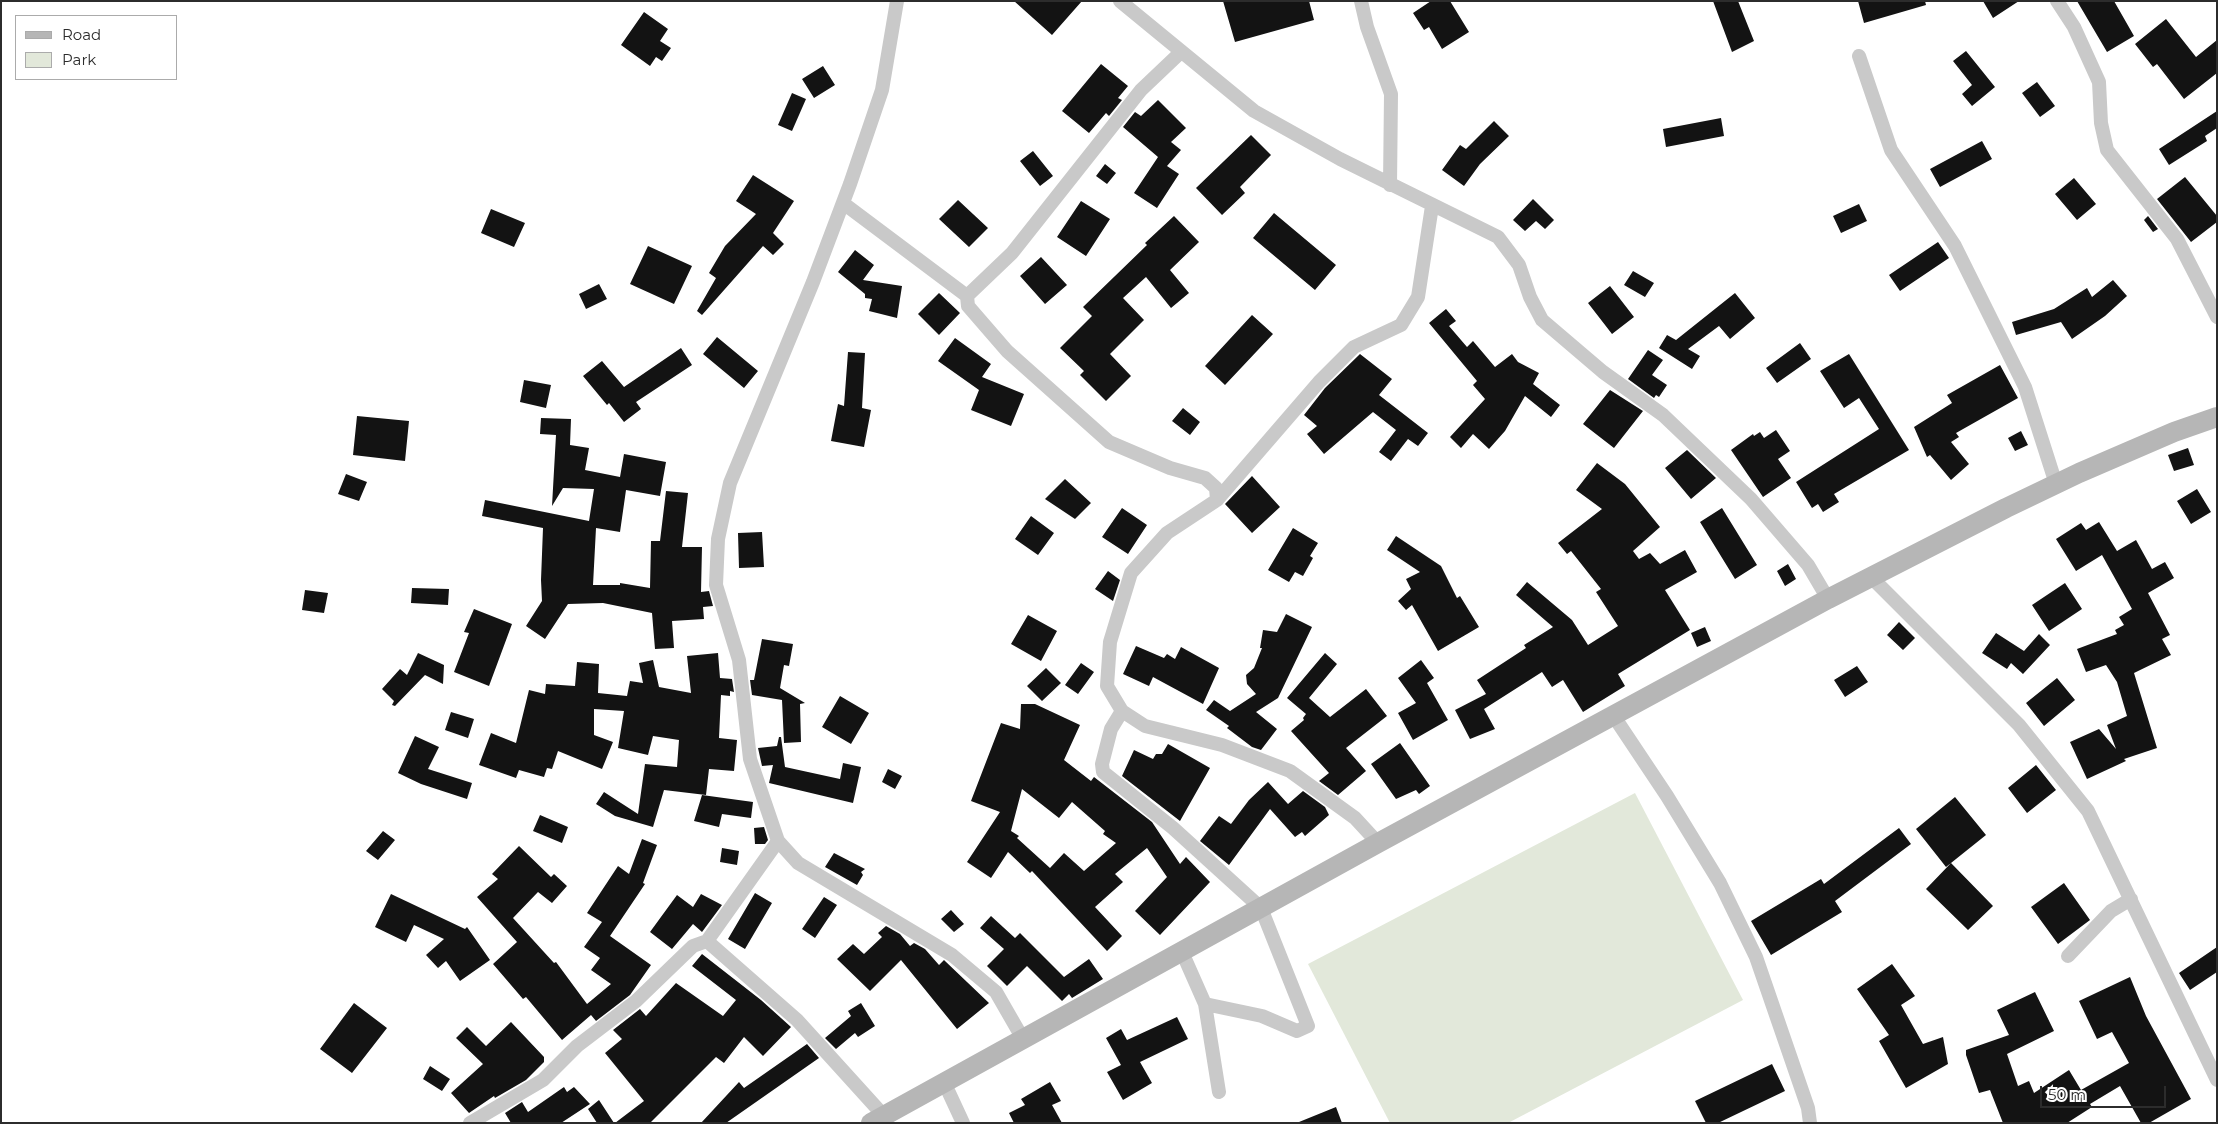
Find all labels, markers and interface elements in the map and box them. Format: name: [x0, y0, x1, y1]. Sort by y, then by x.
legend: [15, 15, 178, 80]
text: Road: [62, 25, 101, 44]
text: Park: [62, 50, 96, 69]
scale bar: [2043, 1076, 2169, 1108]
text: 50 m: [2048, 1085, 2086, 1104]

